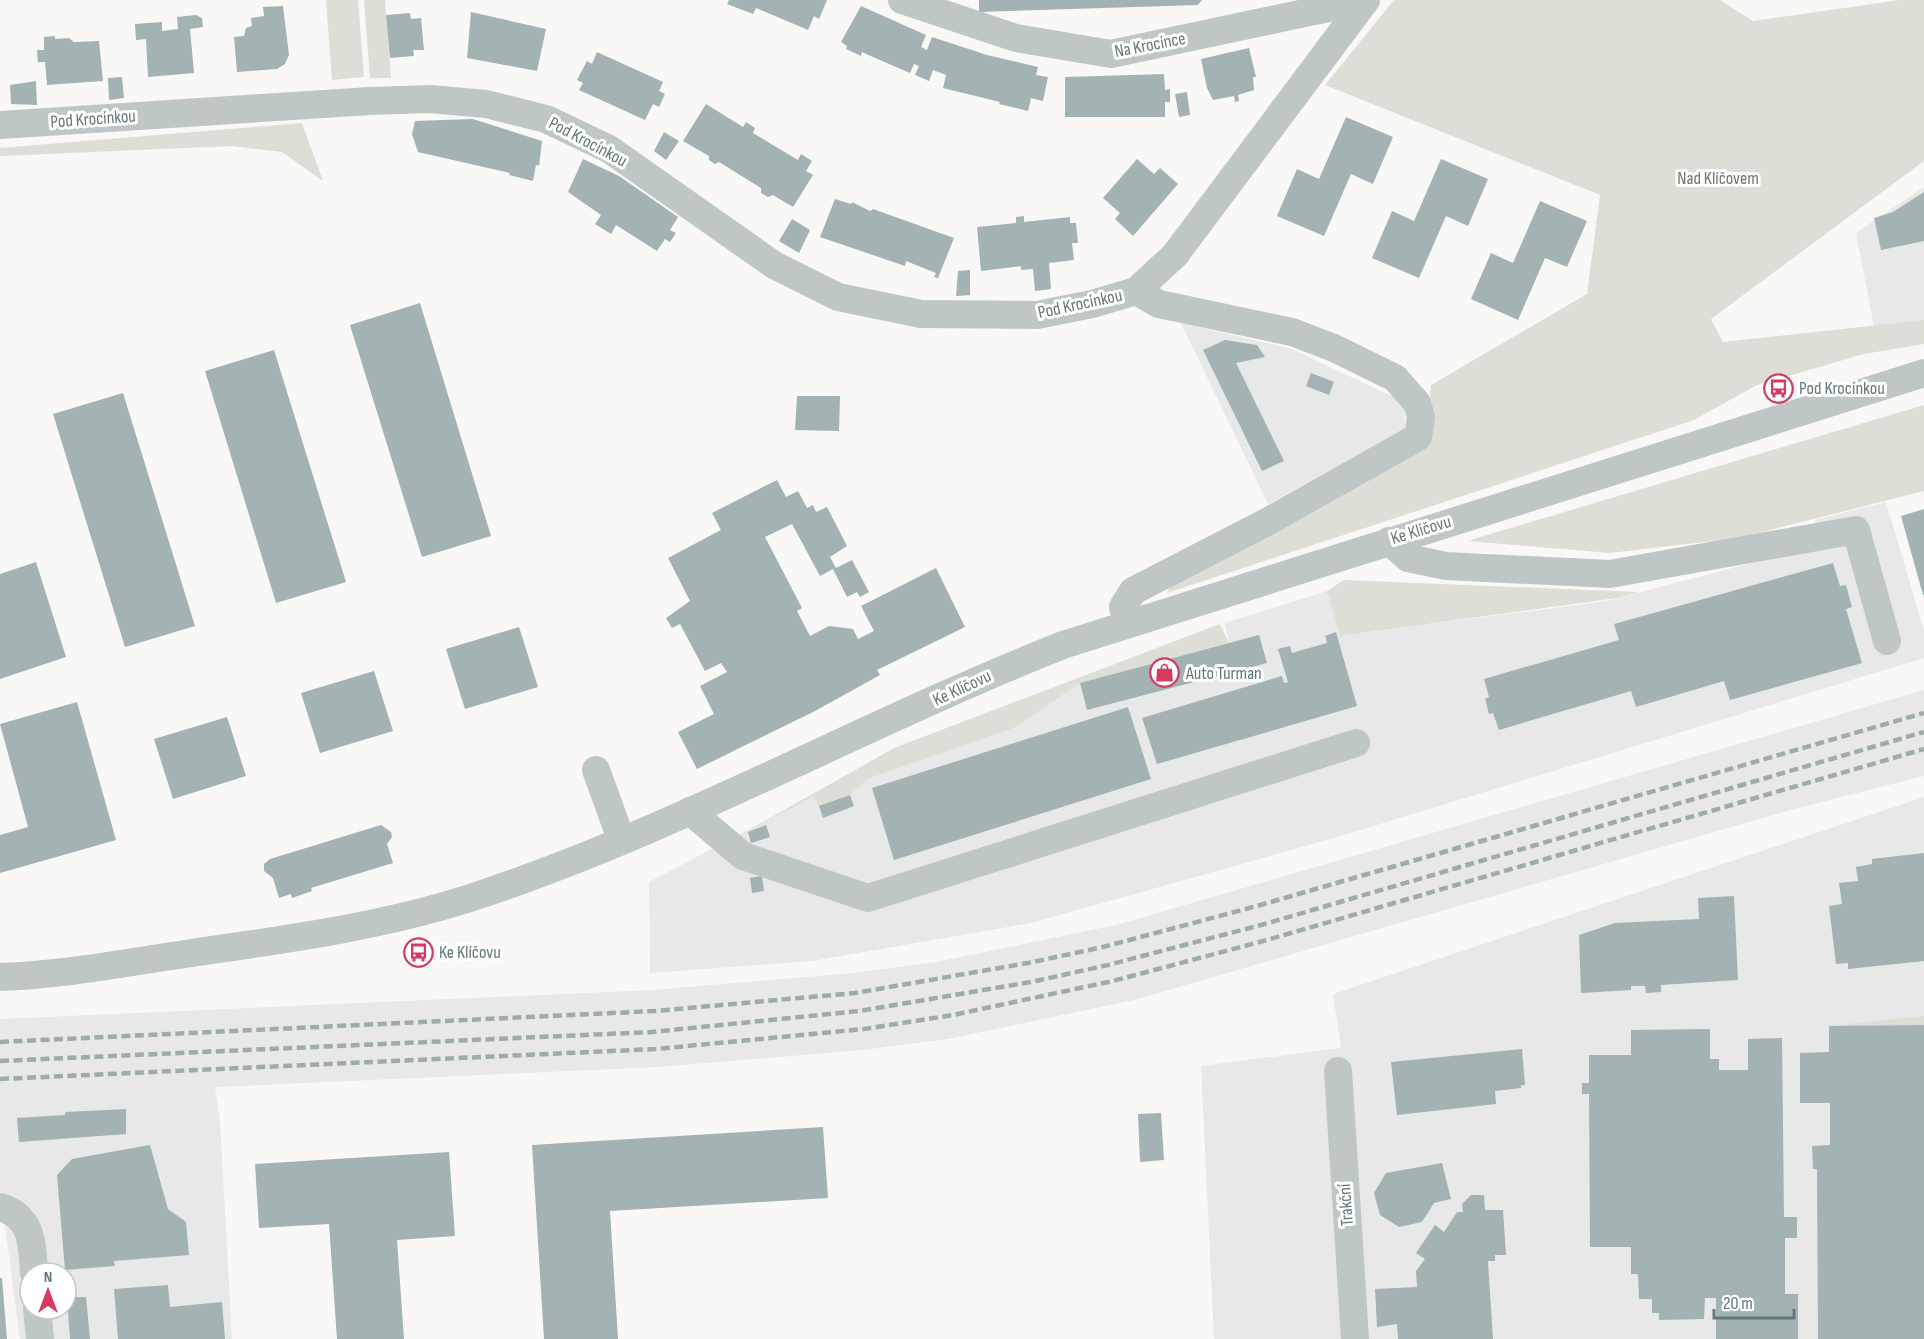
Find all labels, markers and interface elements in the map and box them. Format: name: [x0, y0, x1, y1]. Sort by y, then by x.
street label: Na Krocínce: [1113, 28, 1187, 62]
street label: Pod Krocínkou: [50, 106, 136, 132]
street label: Pod Krocínkou: [545, 113, 631, 171]
park label: Nad Klíčovem: [1677, 168, 1759, 189]
street label: Pod Krocínkou: [1036, 285, 1124, 323]
bus stop icon: Pod Krocínkou: [1762, 372, 1794, 404]
place label: Pod Krocínkou: [1799, 378, 1885, 399]
street label: Ke Klíčovu: [1388, 511, 1454, 549]
shop icon: Auto Turman: [1149, 657, 1181, 689]
place label: Auto Turman: [1185, 663, 1262, 684]
street label: Ke Klíčovu: [930, 665, 994, 711]
bus stop icon: Ke Klíčovu: [402, 936, 434, 968]
place label: Ke Klíčovu: [439, 942, 501, 963]
street label: Trakční: [1334, 1182, 1358, 1227]
north arrow: [18, 1261, 78, 1321]
text: N: [44, 1268, 52, 1287]
scale bar: [1714, 1282, 1794, 1320]
text: 20 m: [1723, 1293, 1753, 1314]

